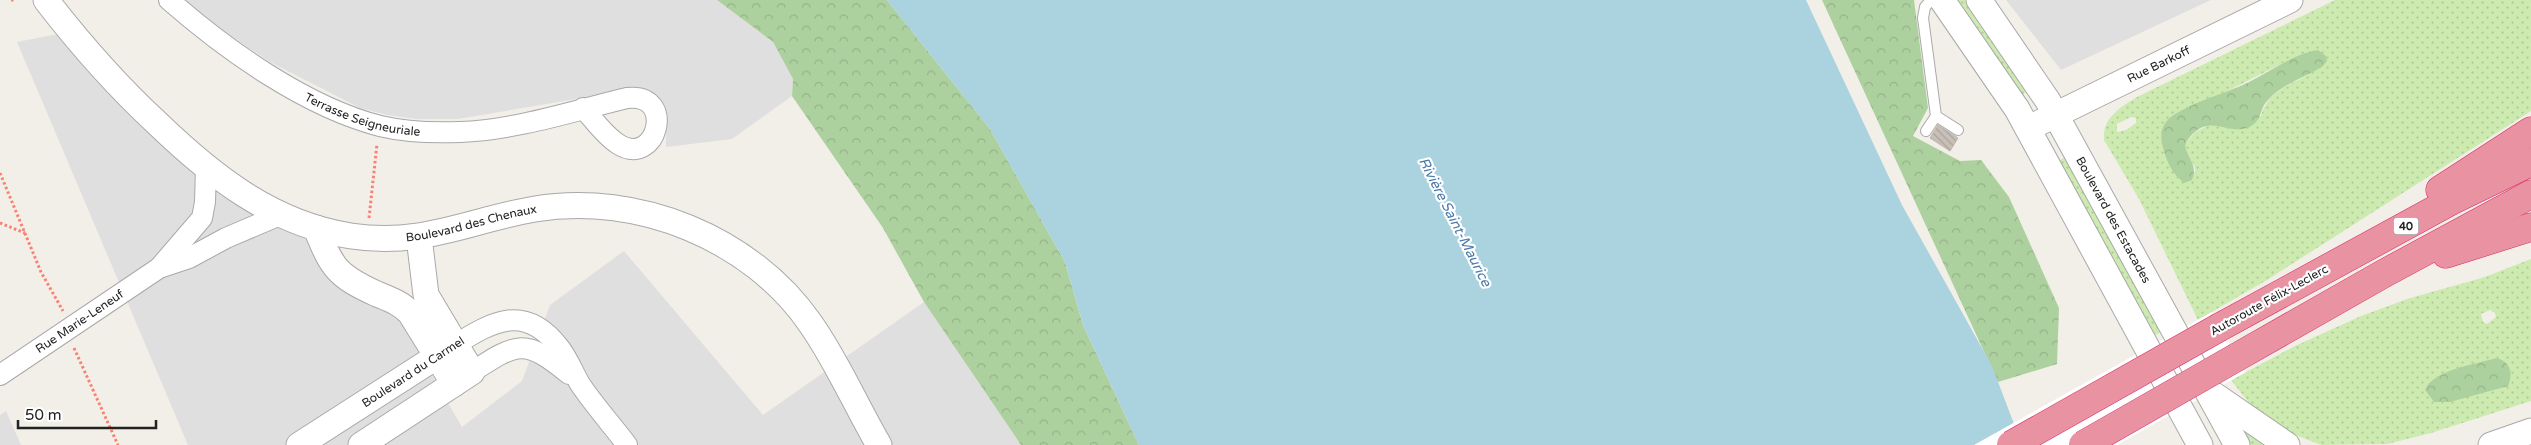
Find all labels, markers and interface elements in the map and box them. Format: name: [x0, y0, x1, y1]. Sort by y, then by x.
street label: Rue Barkoff: [2125, 43, 2193, 86]
street label: Terrasse Seigneuriale: [302, 90, 421, 139]
street label: Boulevard des Estacades: [2073, 154, 2154, 286]
water label: Rivière Saint-Maurice: [1415, 155, 1495, 290]
street label: Boulevard des Chenaux: [405, 202, 538, 245]
road number: 40: [2394, 218, 2418, 235]
street label: Autoroute Félix-Leclerc: [2208, 262, 2330, 338]
street label: Rue Marie-Leneuf: [33, 287, 127, 356]
street label: Boulevard du Carmel: [359, 334, 467, 410]
scale bar: [18, 398, 155, 430]
text: 50 m: [25, 406, 62, 424]

